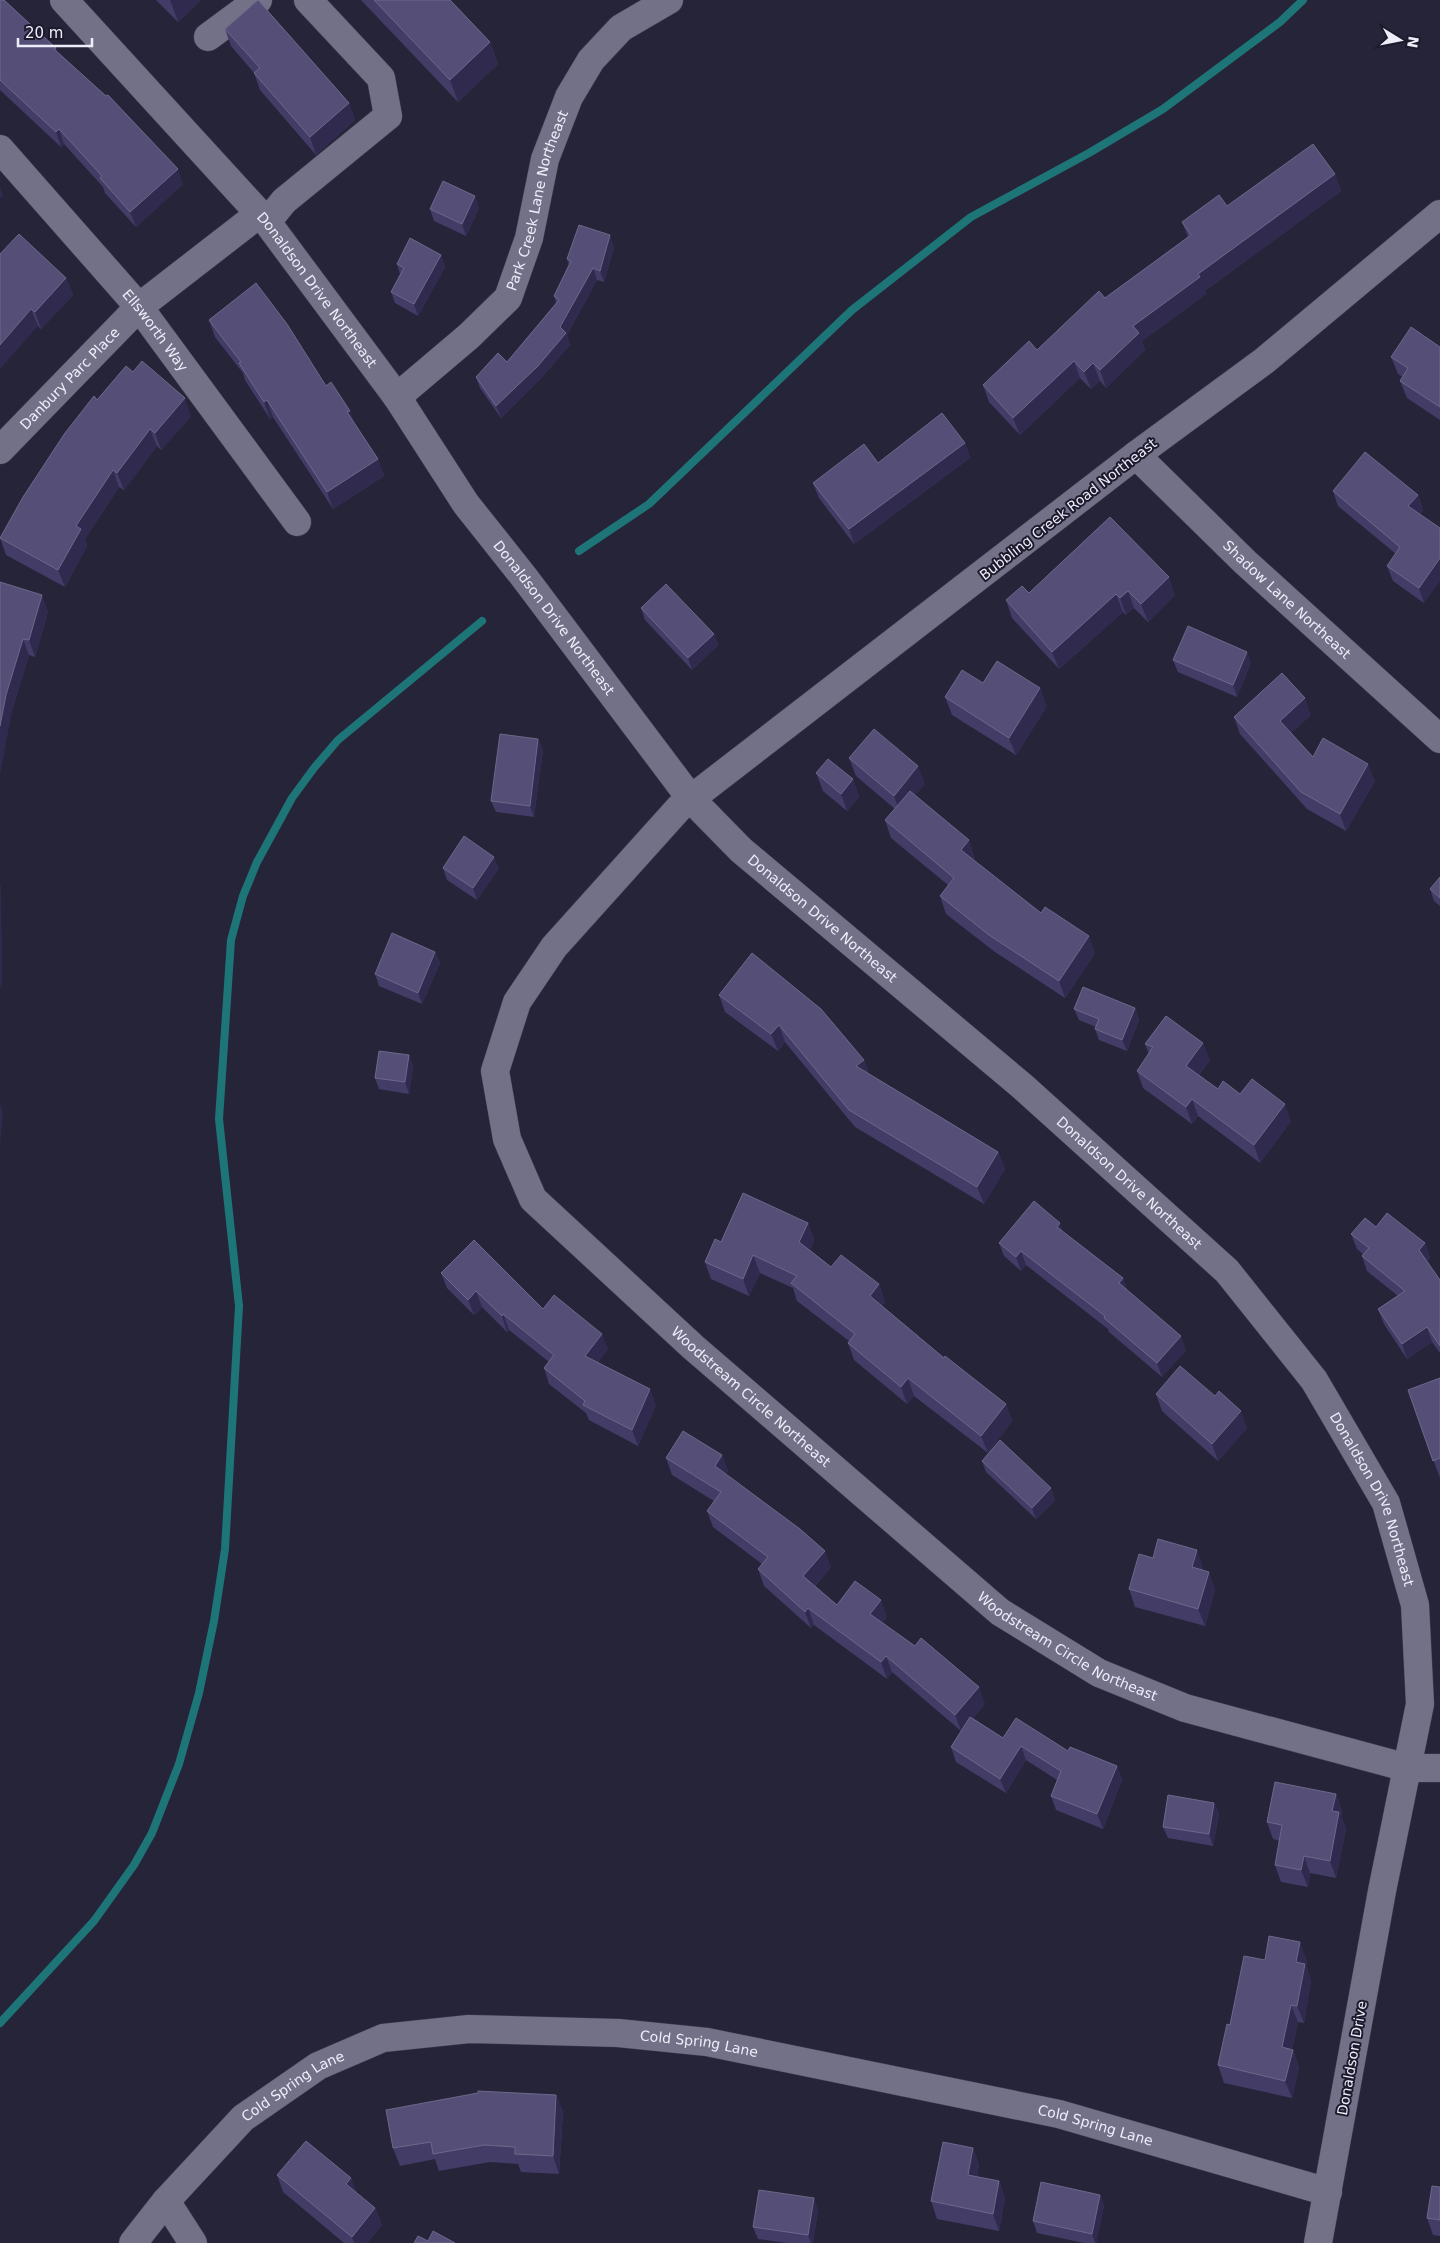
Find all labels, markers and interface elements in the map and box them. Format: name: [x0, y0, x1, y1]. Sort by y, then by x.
scale bar: [18, 15, 91, 47]
north arrow: [1375, 15, 1425, 65]
text: 20 m: [25, 24, 63, 42]
text: N: [1404, 35, 1422, 49]
street label: Park Creek Lane Northeast: [503, 107, 571, 293]
street label: Donaldson Drive Northeast: [254, 209, 381, 371]
street label: Ellsworth Way: [119, 286, 191, 374]
street label: Danbury Parc Place: [17, 324, 123, 433]
street label: Bubbling Creek Road Northeast: [976, 435, 1160, 583]
street label: Donaldson Drive Northeast: [490, 537, 618, 699]
street label: Shadow Lane Northeast: [1220, 537, 1354, 662]
street label: Donaldson Drive Northeast: [745, 851, 901, 986]
street label: Donaldson Drive Northeast: [1053, 1113, 1205, 1253]
street label: Woodstream Circle Northeast: [668, 1323, 834, 1470]
street label: Donaldson Drive Northeast: [1327, 1410, 1417, 1589]
street label: Woodstream Circle Northeast: [974, 1588, 1160, 1704]
street label: Donaldson Drive: [1334, 1999, 1370, 2117]
street label: Cold Spring Lane: [639, 2027, 759, 2060]
street label: Cold Spring Lane: [238, 2048, 347, 2125]
street label: Cold Spring Lane: [1036, 2102, 1155, 2149]

